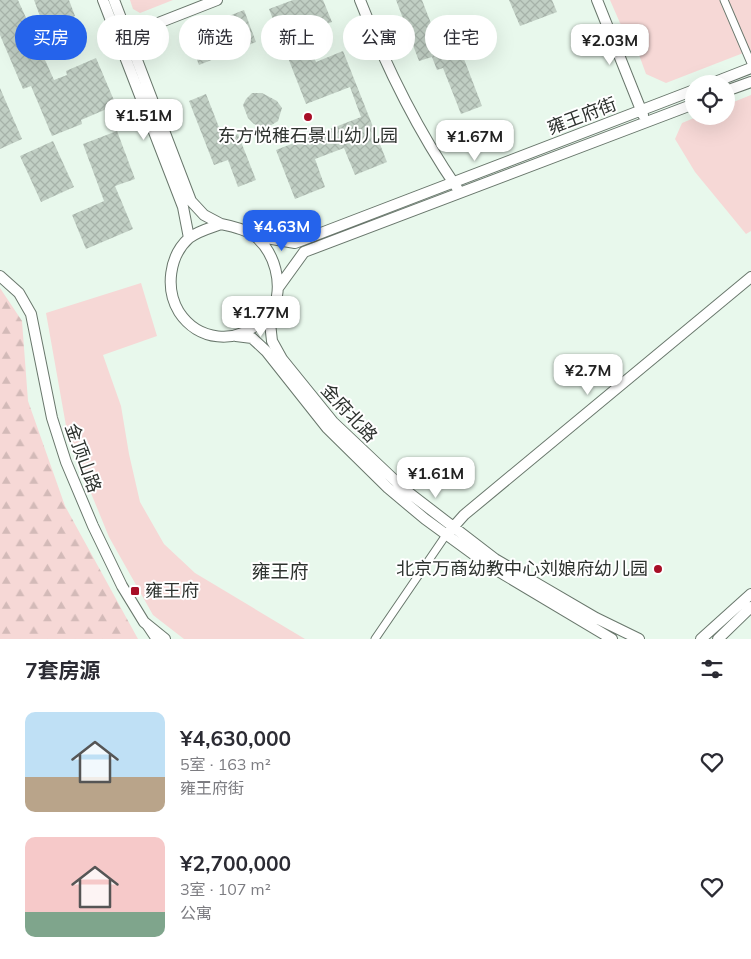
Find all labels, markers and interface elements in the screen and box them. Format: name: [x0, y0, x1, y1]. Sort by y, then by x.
chip: 买房: [15, 15, 87, 60]
chip: 租房: [97, 15, 169, 60]
chip: 筛选: [179, 15, 251, 60]
chip: 新上: [261, 15, 333, 60]
chip: 公寓: [343, 15, 415, 60]
chip: 住宅: [425, 15, 497, 60]
pin: ¥2.03M: [569, 23, 651, 66]
text: ¥2.03M: [582, 30, 638, 50]
map controls: [685, 75, 735, 125]
button: locate: [685, 75, 735, 125]
street label: 雍王府街: [544, 92, 620, 139]
pin: ¥1.51M: [103, 98, 185, 141]
text: ¥1.51M: [116, 105, 172, 125]
marker: 东方悦稚石景山幼儿园: [302, 111, 314, 123]
pin: ¥1.67M: [434, 120, 516, 162]
place label: 东方悦稚石景山幼儿园: [218, 124, 398, 147]
text: ¥1.67M: [447, 126, 503, 146]
pin: ¥4.63M: [241, 210, 323, 252]
text: ¥4.63M: [254, 216, 310, 236]
pin: ¥1.77M: [220, 296, 302, 338]
text: ¥1.77M: [233, 302, 289, 322]
pin: ¥2.7M: [553, 354, 623, 396]
text: ¥2.7M: [565, 360, 611, 380]
street label: 金府北路: [316, 378, 382, 447]
street label: 金顶山路: [60, 420, 107, 496]
pin: ¥1.61M: [395, 456, 477, 499]
text: ¥1.61M: [408, 463, 464, 483]
place label: 北京万商幼教中心刘娘府幼儿园: [396, 557, 648, 580]
district label: 雍王府: [251, 559, 309, 583]
marker: 北京万商幼教中心刘娘府幼儿园: [652, 563, 664, 575]
place label: 雍王府: [145, 579, 199, 602]
marker: 雍王府: [129, 585, 141, 597]
icon: filters: [698, 655, 726, 683]
text: 7套房源: [25, 657, 101, 683]
text: ¥4,630,000: [180, 725, 291, 751]
icon: home: [65, 732, 125, 792]
icon: heart: [698, 748, 726, 776]
text: 5室 · 163 m²: [180, 754, 271, 774]
text: 雍王府街: [180, 778, 244, 798]
text: ¥2,700,000: [180, 850, 291, 876]
icon: home: [65, 857, 125, 917]
icon: heart: [698, 873, 726, 901]
text: 3室 · 107 m²: [180, 879, 271, 899]
text: 公寓: [180, 903, 212, 923]

